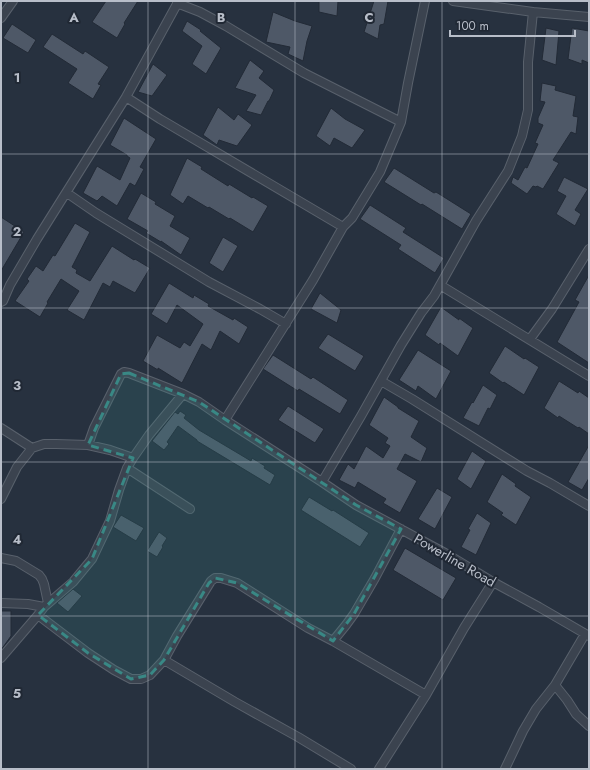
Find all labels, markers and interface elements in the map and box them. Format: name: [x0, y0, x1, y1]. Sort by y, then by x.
text: A: [68, 8, 79, 27]
text: B: [217, 8, 226, 27]
text: C: [364, 8, 374, 27]
scale bar: [450, 12, 575, 38]
text: 100 m: [456, 17, 489, 35]
text: 1: [14, 68, 20, 87]
text: 2: [13, 222, 21, 241]
text: 3: [13, 376, 21, 395]
street label: Powerline Road: [410, 528, 500, 592]
text: 4: [12, 530, 22, 549]
text: 5: [13, 684, 21, 703]

